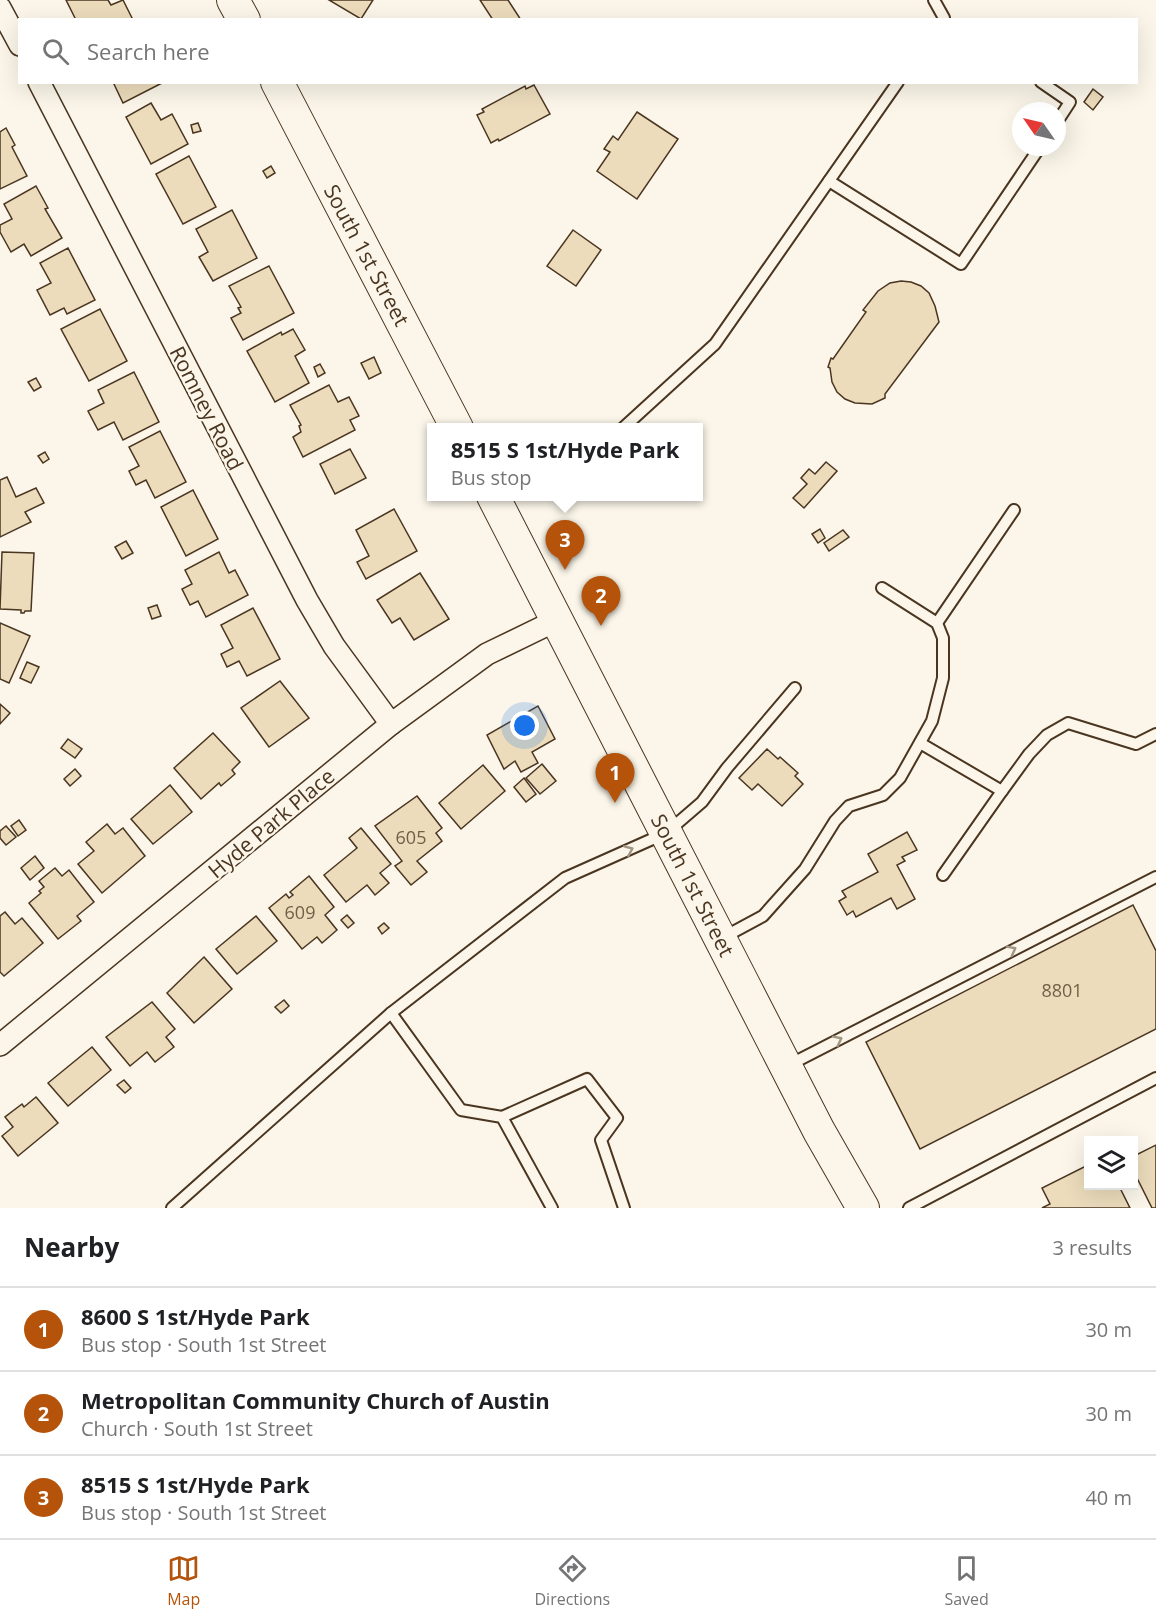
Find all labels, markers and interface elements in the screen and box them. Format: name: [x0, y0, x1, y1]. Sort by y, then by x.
search box: [18, 18, 1138, 84]
icon: search: [39, 35, 72, 68]
text: Search here: [87, 36, 210, 66]
north arrow: [1012, 102, 1066, 156]
street label: South 1st Street: [318, 179, 416, 331]
street label: Romney Road: [164, 341, 250, 475]
popup: [427, 423, 703, 501]
text: 8515 S 1st/Hyde Park: [451, 434, 679, 464]
text: Bus stop: [451, 464, 531, 491]
pin: 3: [546, 520, 584, 570]
pin: 2: [582, 576, 620, 626]
your location: [510, 711, 539, 740]
pin: 1: [596, 754, 634, 803]
street label: Hyde Park Place: [202, 762, 340, 884]
street label: South 1st Street: [645, 809, 741, 961]
house number: 605: [396, 825, 426, 849]
one-way arrow: [623, 845, 634, 857]
house number: 609: [285, 900, 315, 924]
one-way arrow: [1005, 946, 1016, 958]
house number: 8801: [1041, 978, 1083, 1002]
one-way arrow: [832, 1035, 843, 1047]
map controls: [1084, 1136, 1138, 1190]
button: layers: [1084, 1136, 1138, 1190]
text: Nearby: [24, 1229, 119, 1265]
text: 3 results: [1052, 1234, 1132, 1261]
text: 8600 S 1st/Hyde Park: [81, 1301, 310, 1331]
text: 1: [38, 1316, 49, 1343]
text: 30 m: [1085, 1316, 1132, 1343]
text: Bus stop · South 1st Street: [81, 1331, 327, 1358]
text: Metropolitan Community Church of Austin: [81, 1385, 550, 1415]
text: 2: [38, 1400, 49, 1427]
text: 30 m: [1085, 1400, 1132, 1427]
text: Church · South 1st Street: [81, 1415, 313, 1442]
text: 8515 S 1st/Hyde Park: [81, 1469, 310, 1499]
text: 3: [38, 1484, 49, 1511]
text: 40 m: [1085, 1484, 1132, 1511]
text: Bus stop · South 1st Street: [81, 1499, 327, 1526]
tab: Map: [167, 1552, 200, 1610]
tab: Directions: [535, 1552, 610, 1610]
tab: Saved: [944, 1552, 989, 1610]

